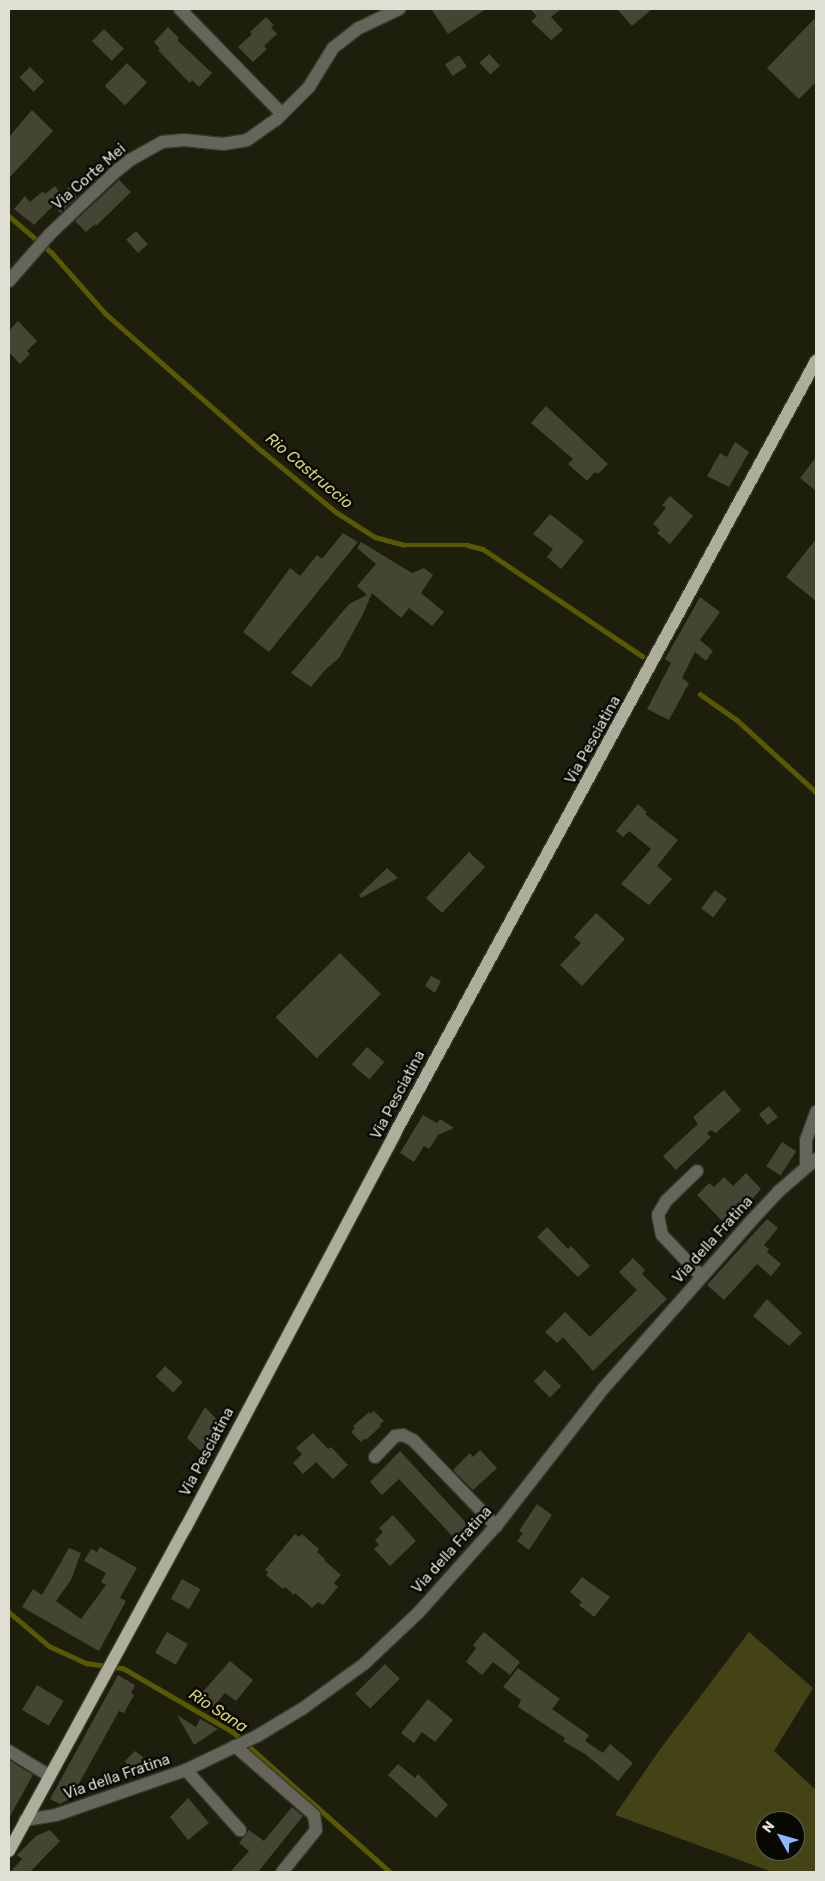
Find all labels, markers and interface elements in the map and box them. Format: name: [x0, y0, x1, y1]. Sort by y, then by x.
street label: Via Corte Mei: [49, 140, 129, 214]
water label: Rio Castruccio: [261, 429, 357, 513]
street label: Via Pesciatina: [561, 693, 625, 787]
street label: Via Pesciatina: [367, 1048, 429, 1142]
street label: Via della Fratina: [669, 1193, 757, 1287]
street label: Via Pesciatina: [176, 1405, 238, 1499]
street label: Via della Fratina: [408, 1503, 496, 1597]
water label: Rio Sana: [185, 1685, 251, 1737]
street label: Via della Fratina: [62, 1750, 172, 1804]
north arrow: [755, 1811, 805, 1861]
text: N: [759, 1818, 778, 1836]

